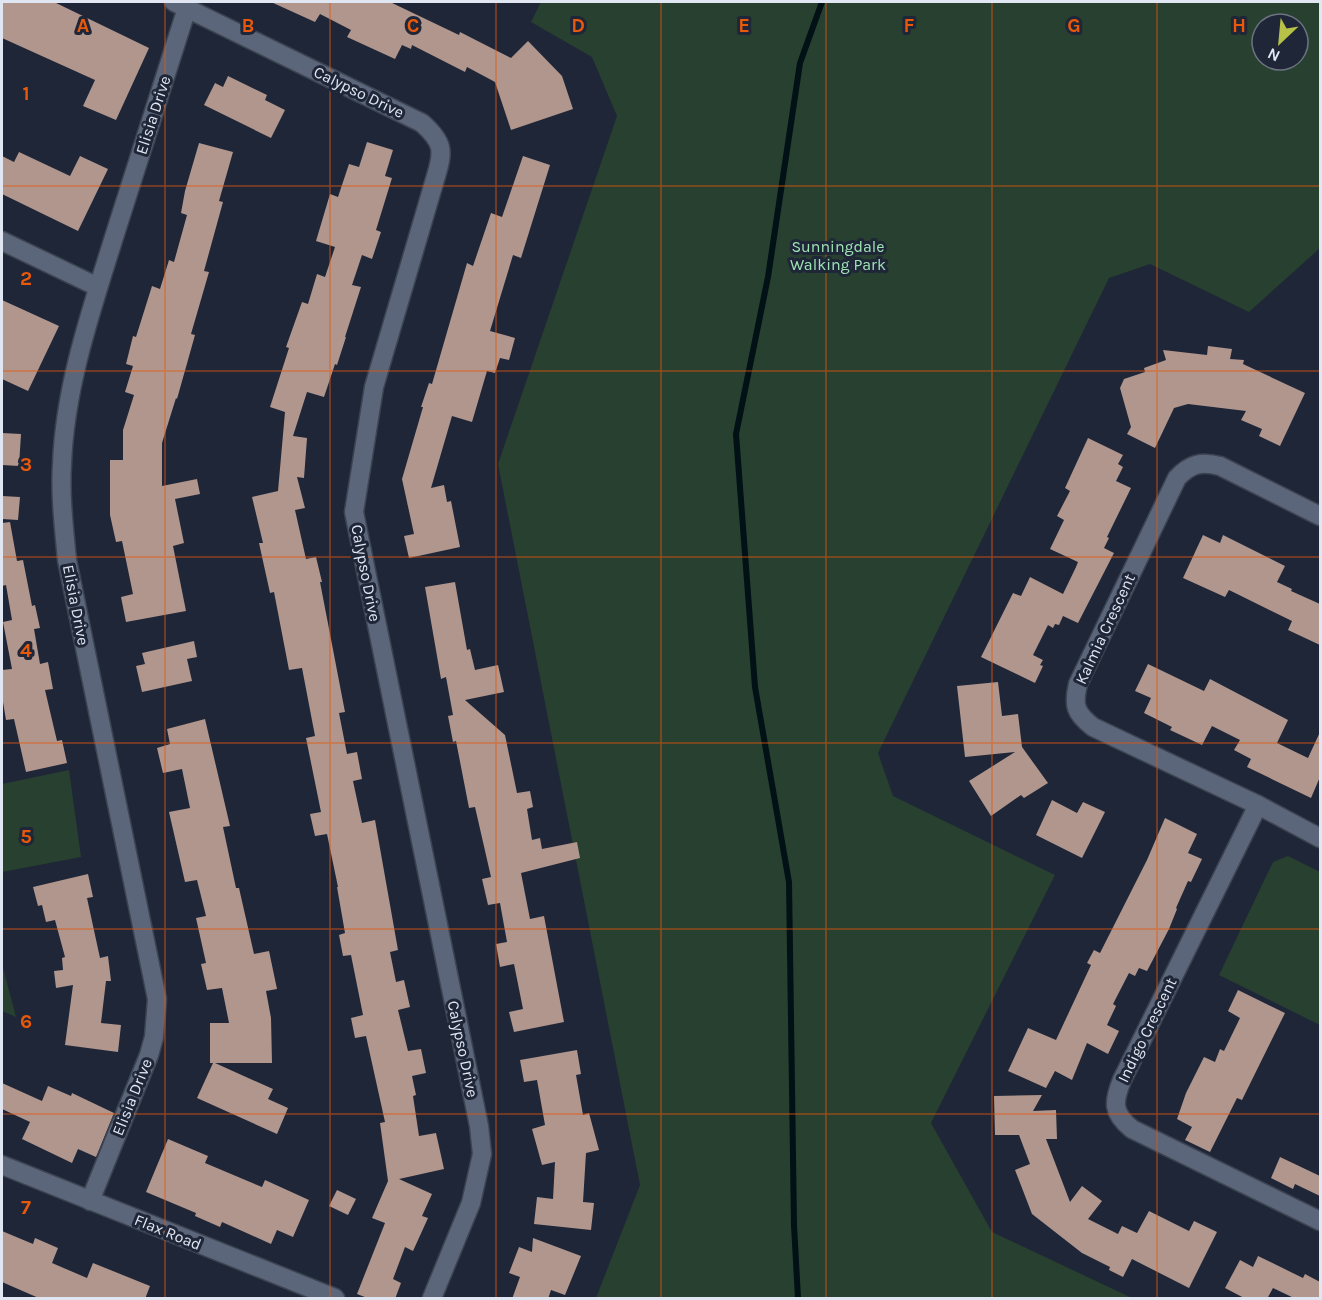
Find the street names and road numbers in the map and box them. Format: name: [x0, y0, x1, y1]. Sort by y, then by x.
street label: Calypso Drive: [311, 62, 407, 122]
street label: Elisia Drive: [131, 73, 175, 157]
street label: Calypso Drive: [347, 523, 385, 623]
street label: Elisia Drive: [59, 563, 93, 647]
street label: Kalmia Crescent: [1071, 571, 1139, 687]
street label: Indigo Crescent: [1113, 974, 1181, 1086]
street label: Calypso Drive: [443, 999, 483, 1099]
street label: Elisia Drive: [108, 1056, 156, 1138]
street label: Flax Road: [132, 1210, 204, 1254]

